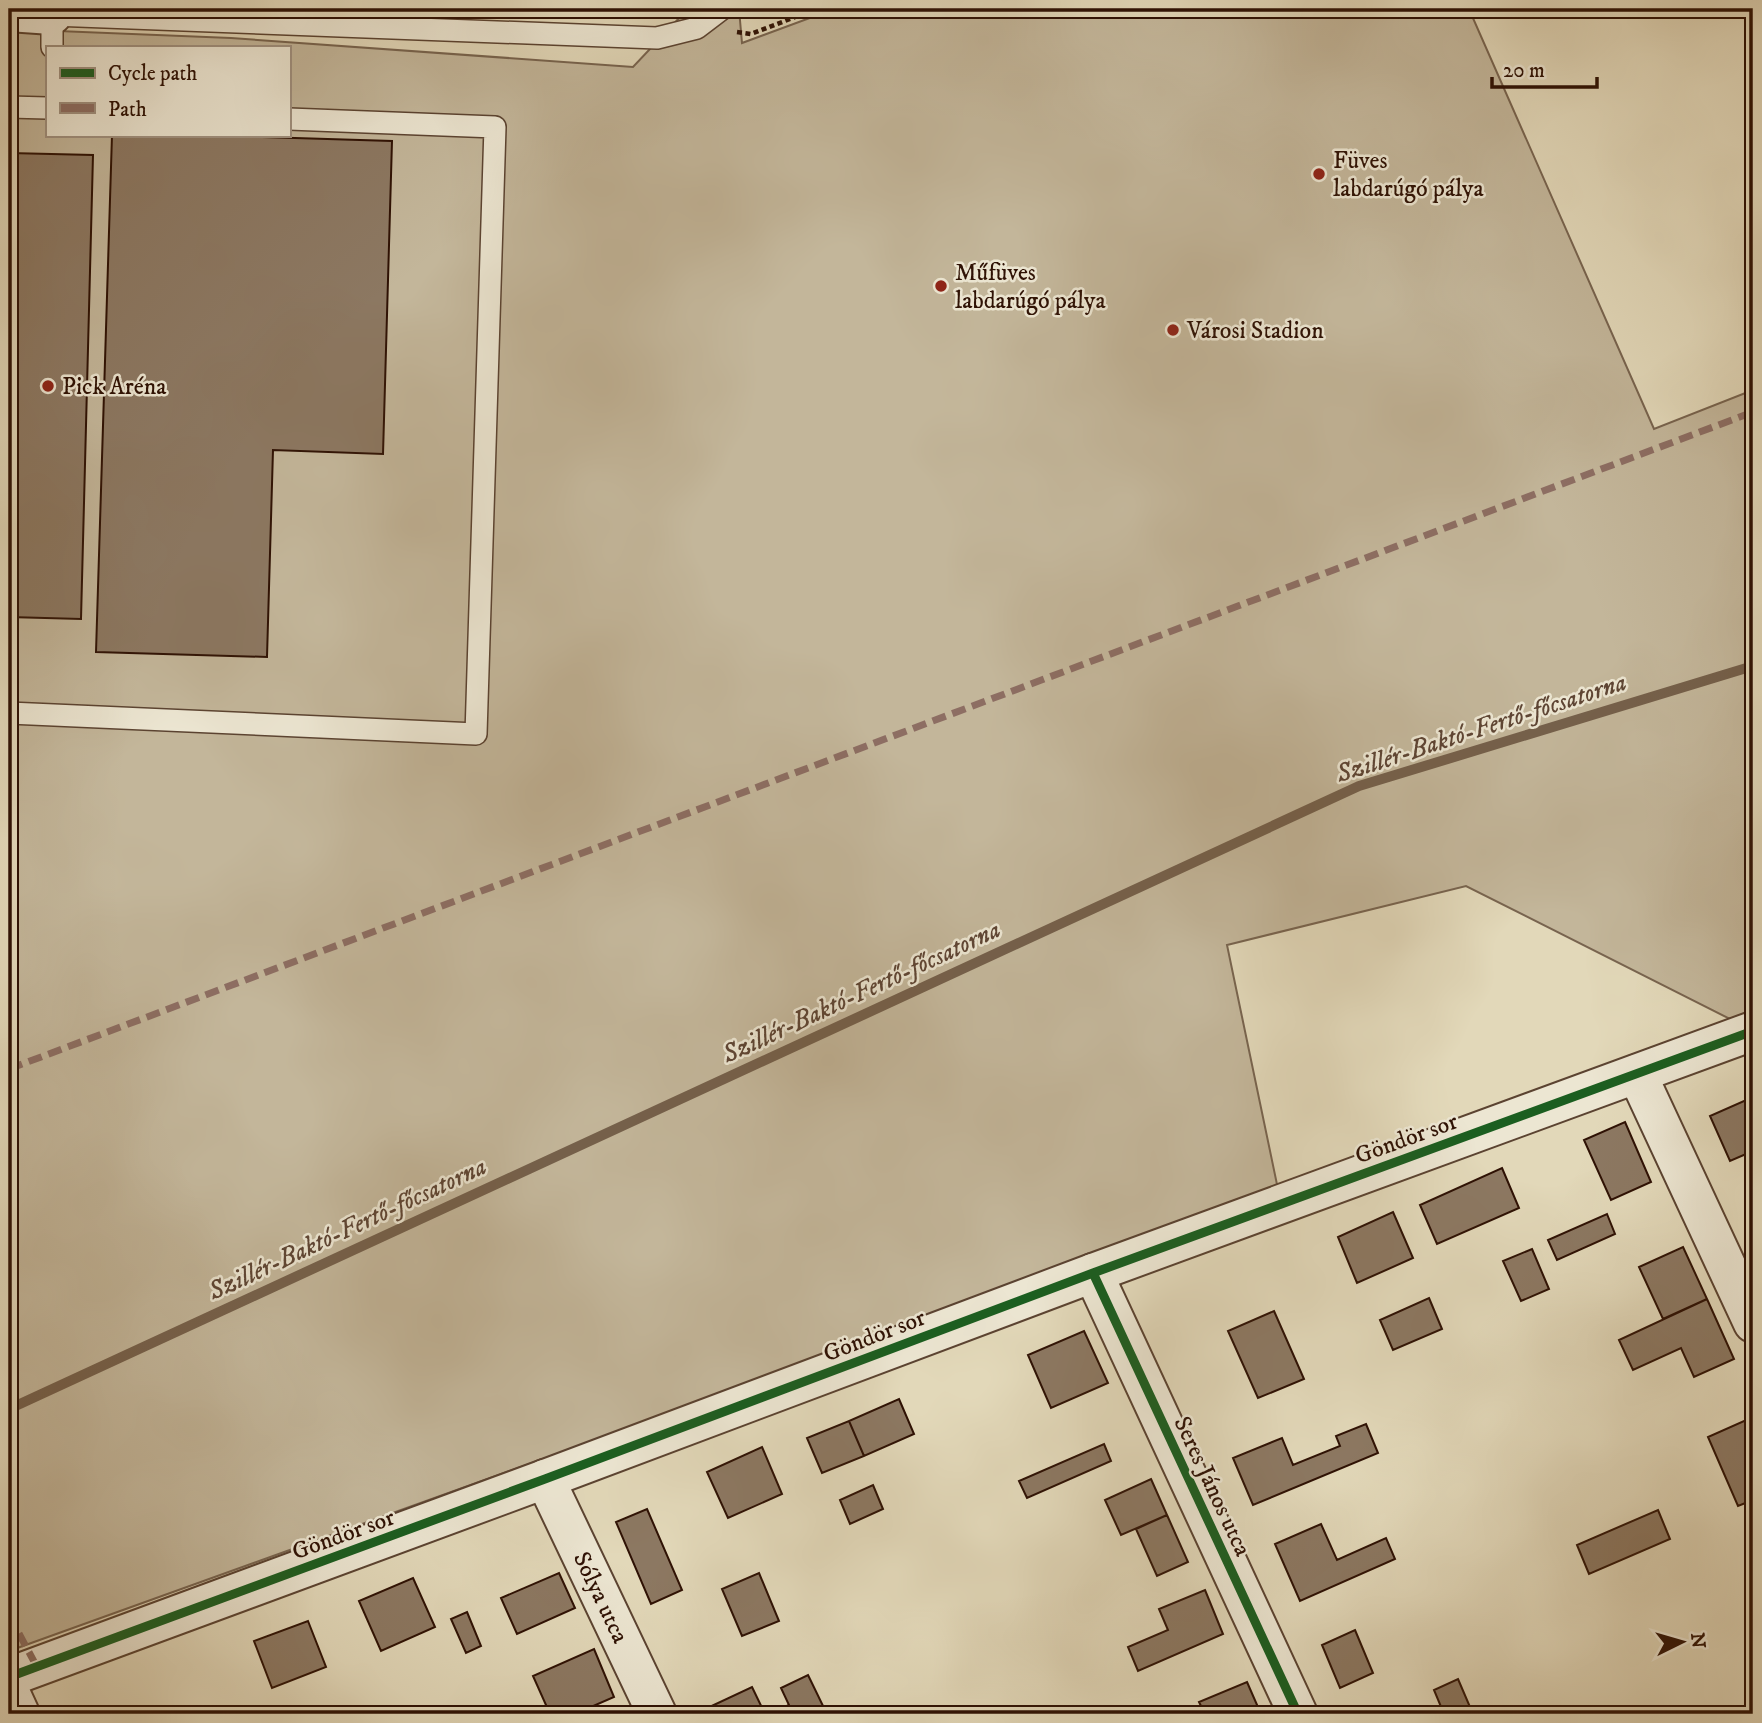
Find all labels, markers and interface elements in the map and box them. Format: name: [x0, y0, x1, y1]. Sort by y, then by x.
legend: [46, 46, 290, 136]
scale bar: [1492, 46, 1598, 90]
text: 20 m: [1503, 58, 1545, 84]
text: Cycle path: [108, 61, 197, 87]
text: Path: [108, 97, 147, 123]
place label: Füves labdarúgó pálya: [1333, 146, 1484, 204]
marker: Füves labdarúgó pálya: [1311, 166, 1327, 182]
place label: Műfüves labdarúgó pálya: [955, 258, 1106, 316]
marker: Műfüves labdarúgó pálya: [933, 278, 949, 294]
place label: Városi Stadion: [1186, 316, 1324, 346]
marker: Városi Stadion: [1165, 322, 1181, 338]
place label: Pick Aréna: [62, 372, 167, 402]
marker: Pick Aréna: [40, 378, 56, 394]
water label: Szillér-Baktó-Fertő-főcsatorna: [1331, 666, 1631, 791]
water label: Szillér-Baktó-Fertő-főcsatorna: [716, 913, 1006, 1072]
street label: Göndör sor: [1351, 1107, 1462, 1171]
water label: Szillér-Baktó-Fertő-főcsatorna: [202, 1150, 492, 1309]
street label: Göndör sor: [819, 1303, 930, 1369]
street label: Seres János utca: [1167, 1412, 1258, 1562]
street label: Göndör sor: [288, 1503, 399, 1567]
street label: Sólya utca: [566, 1547, 635, 1649]
north arrow: [1646, 1608, 1716, 1678]
text: N: [1685, 1632, 1710, 1650]

